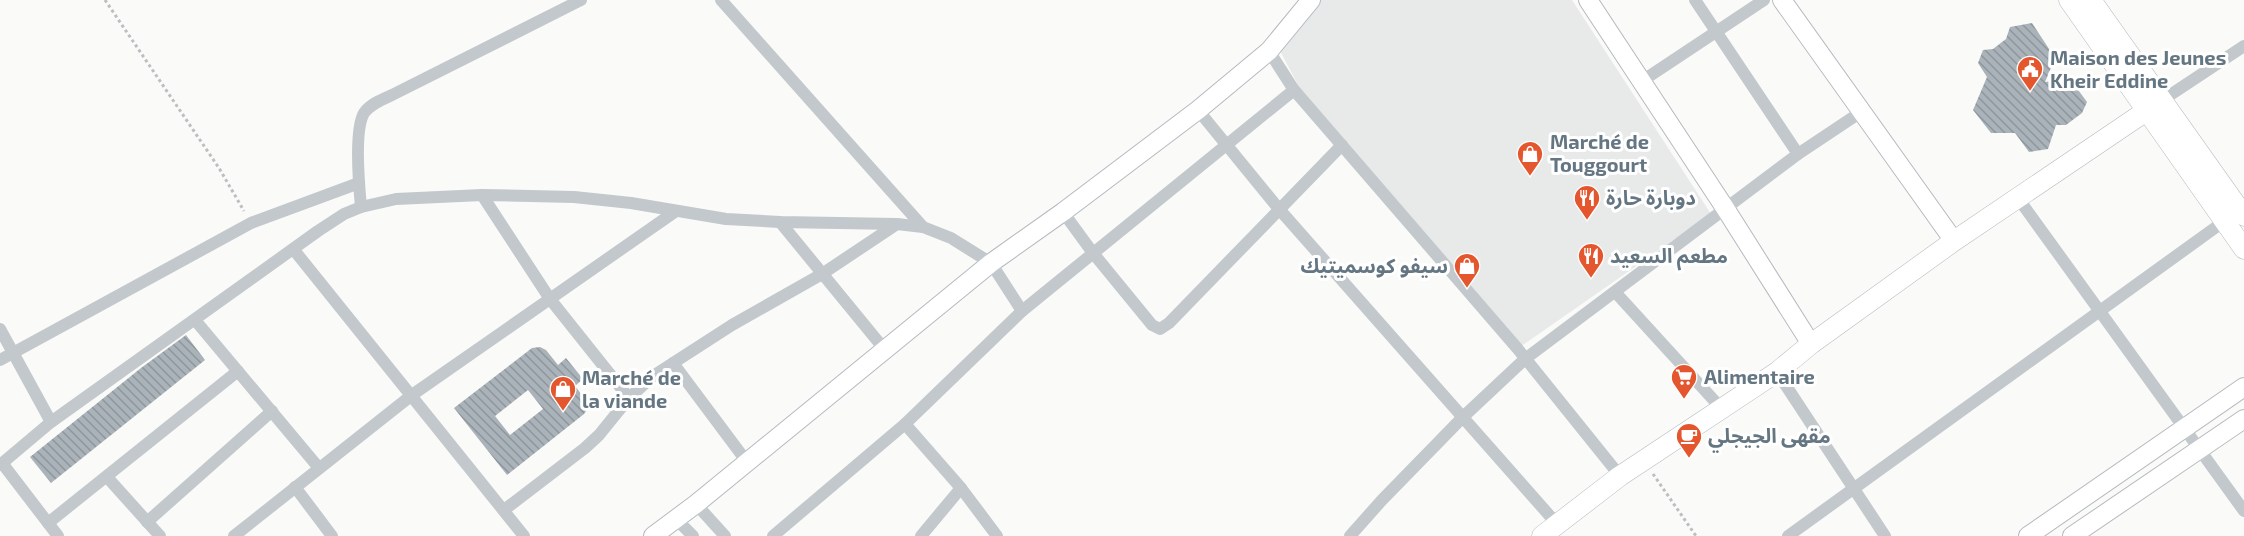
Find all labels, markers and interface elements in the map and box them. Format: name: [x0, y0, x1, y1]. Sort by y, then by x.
place label: Maison des Jeunes Kheir Eddine: [2050, 45, 2226, 92]
public building icon: Maison des Jeunes Kheir Eddine: [2015, 54, 2045, 92]
place label: Marché de Touggourt: [1550, 129, 1649, 176]
shop icon: Marché de Touggourt: [1515, 139, 1545, 177]
restaurant icon: دوبارة حارة: [1572, 183, 1602, 221]
place label: دوبارة حارة: [1606, 185, 1696, 210]
restaurant icon: مطعم السعيد: [1576, 241, 1606, 279]
place label: مطعم السعيد: [1610, 243, 1728, 271]
shop icon: سيفو كوسميتيك: [1452, 251, 1482, 289]
place label: سيفو كوسميتيك: [1300, 253, 1448, 278]
supermarket icon: Alimentaire: [1669, 362, 1699, 400]
place label: Alimentaire: [1704, 364, 1815, 388]
place label: Marché de la viande: [582, 365, 681, 412]
shop icon: Marché de la viande: [548, 374, 578, 412]
cafe icon: مقهى الجيجلي: [1674, 421, 1704, 459]
place label: مقهى الجيجلي: [1708, 423, 1831, 453]

